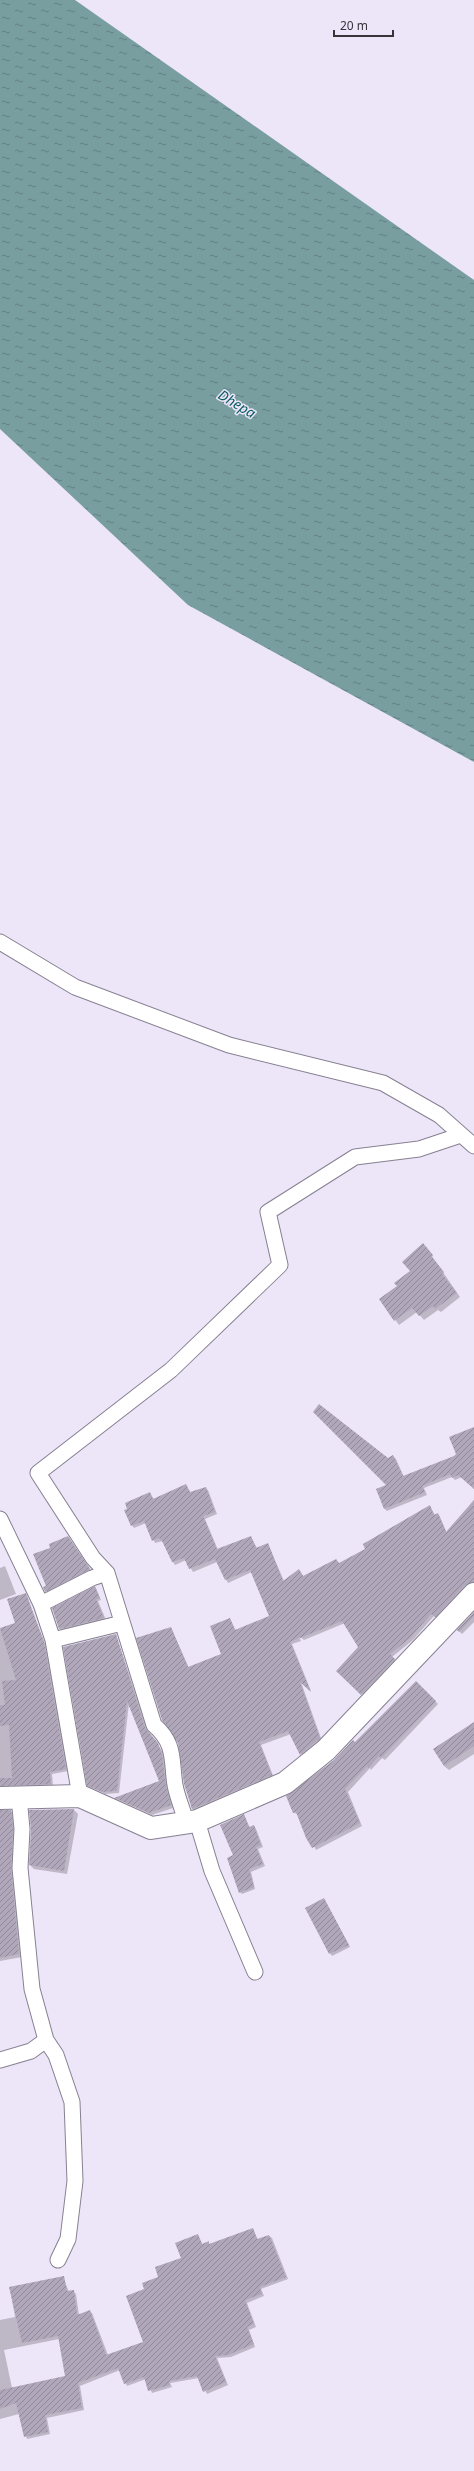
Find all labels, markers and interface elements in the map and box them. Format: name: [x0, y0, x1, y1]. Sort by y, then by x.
scale bar: [334, 12, 393, 38]
text: 20 m: [340, 17, 368, 34]
water label: Dhepa: [215, 385, 260, 422]

